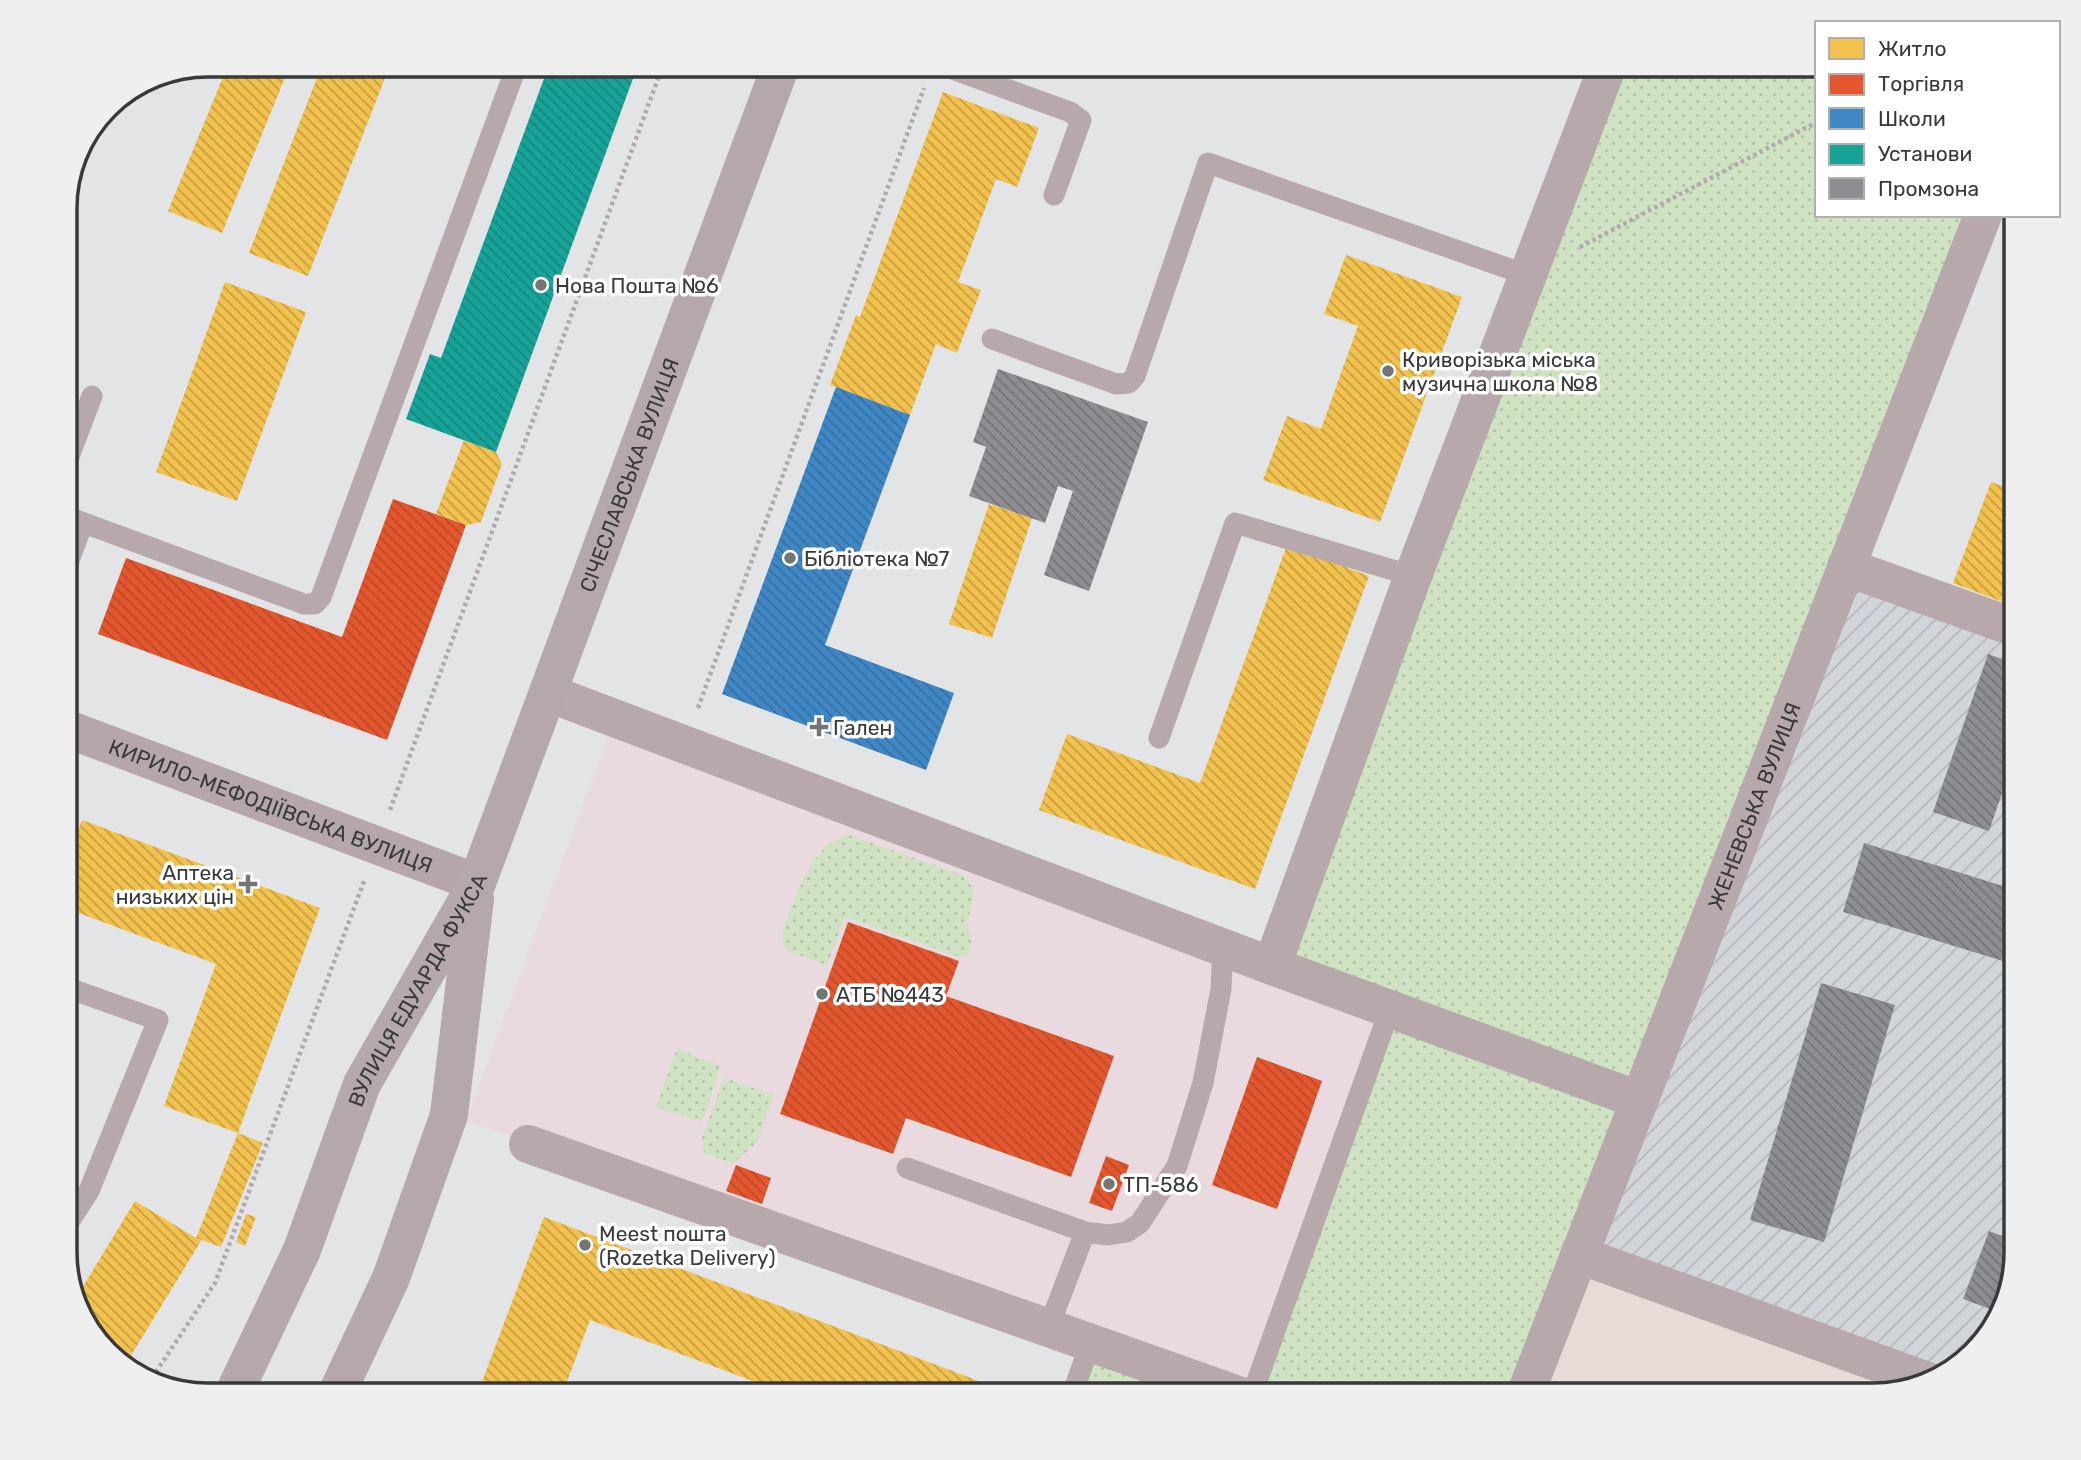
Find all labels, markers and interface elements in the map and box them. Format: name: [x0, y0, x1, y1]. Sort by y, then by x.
legend: [1815, 21, 2060, 217]
text: Житло: [1878, 36, 1947, 61]
text: Торгівля: [1878, 71, 1964, 96]
text: Школи: [1878, 106, 1946, 131]
text: Установи: [1878, 141, 1972, 166]
text: Промзона: [1878, 176, 1979, 201]
place label: Нова Пошта №6: [555, 273, 719, 298]
marker: Нова Пошта №6: [533, 277, 549, 293]
place label: Криворізька міська музична школа №8: [1402, 347, 1598, 396]
street label: СІЧЕСЛАВСЬКА ВУЛИЦЯ: [574, 354, 684, 595]
marker: Криворізька міська музична школа №8: [1380, 363, 1396, 379]
place label: Бібліотека №7: [804, 546, 949, 571]
marker: Бібліотека №7: [782, 550, 798, 566]
street label: ЖЕНЕВСЬКА ВУЛИЦЯ: [1702, 699, 1805, 913]
place label: Гален: [833, 715, 892, 740]
marker: Гален: [811, 719, 827, 735]
street label: КИРИЛО-МЕФОДІЇВСЬКА ВУЛИЦЯ: [106, 733, 436, 878]
place label: Аптека низьких цін: [116, 860, 234, 909]
street label: ВУЛИЦЯ ЕДУАРДА ФУКСА: [342, 870, 492, 1110]
marker: Аптека низьких цін: [240, 876, 256, 892]
place label: АТБ №443: [836, 982, 944, 1007]
marker: АТБ №443: [814, 986, 830, 1002]
place label: ТП-586: [1123, 1172, 1198, 1197]
marker: ТП-586: [1101, 1176, 1117, 1192]
place label: Meest пошта (Rozetka Delivery): [599, 1221, 776, 1270]
marker: Meest пошта (Rozetka Delivery): [577, 1237, 593, 1253]

